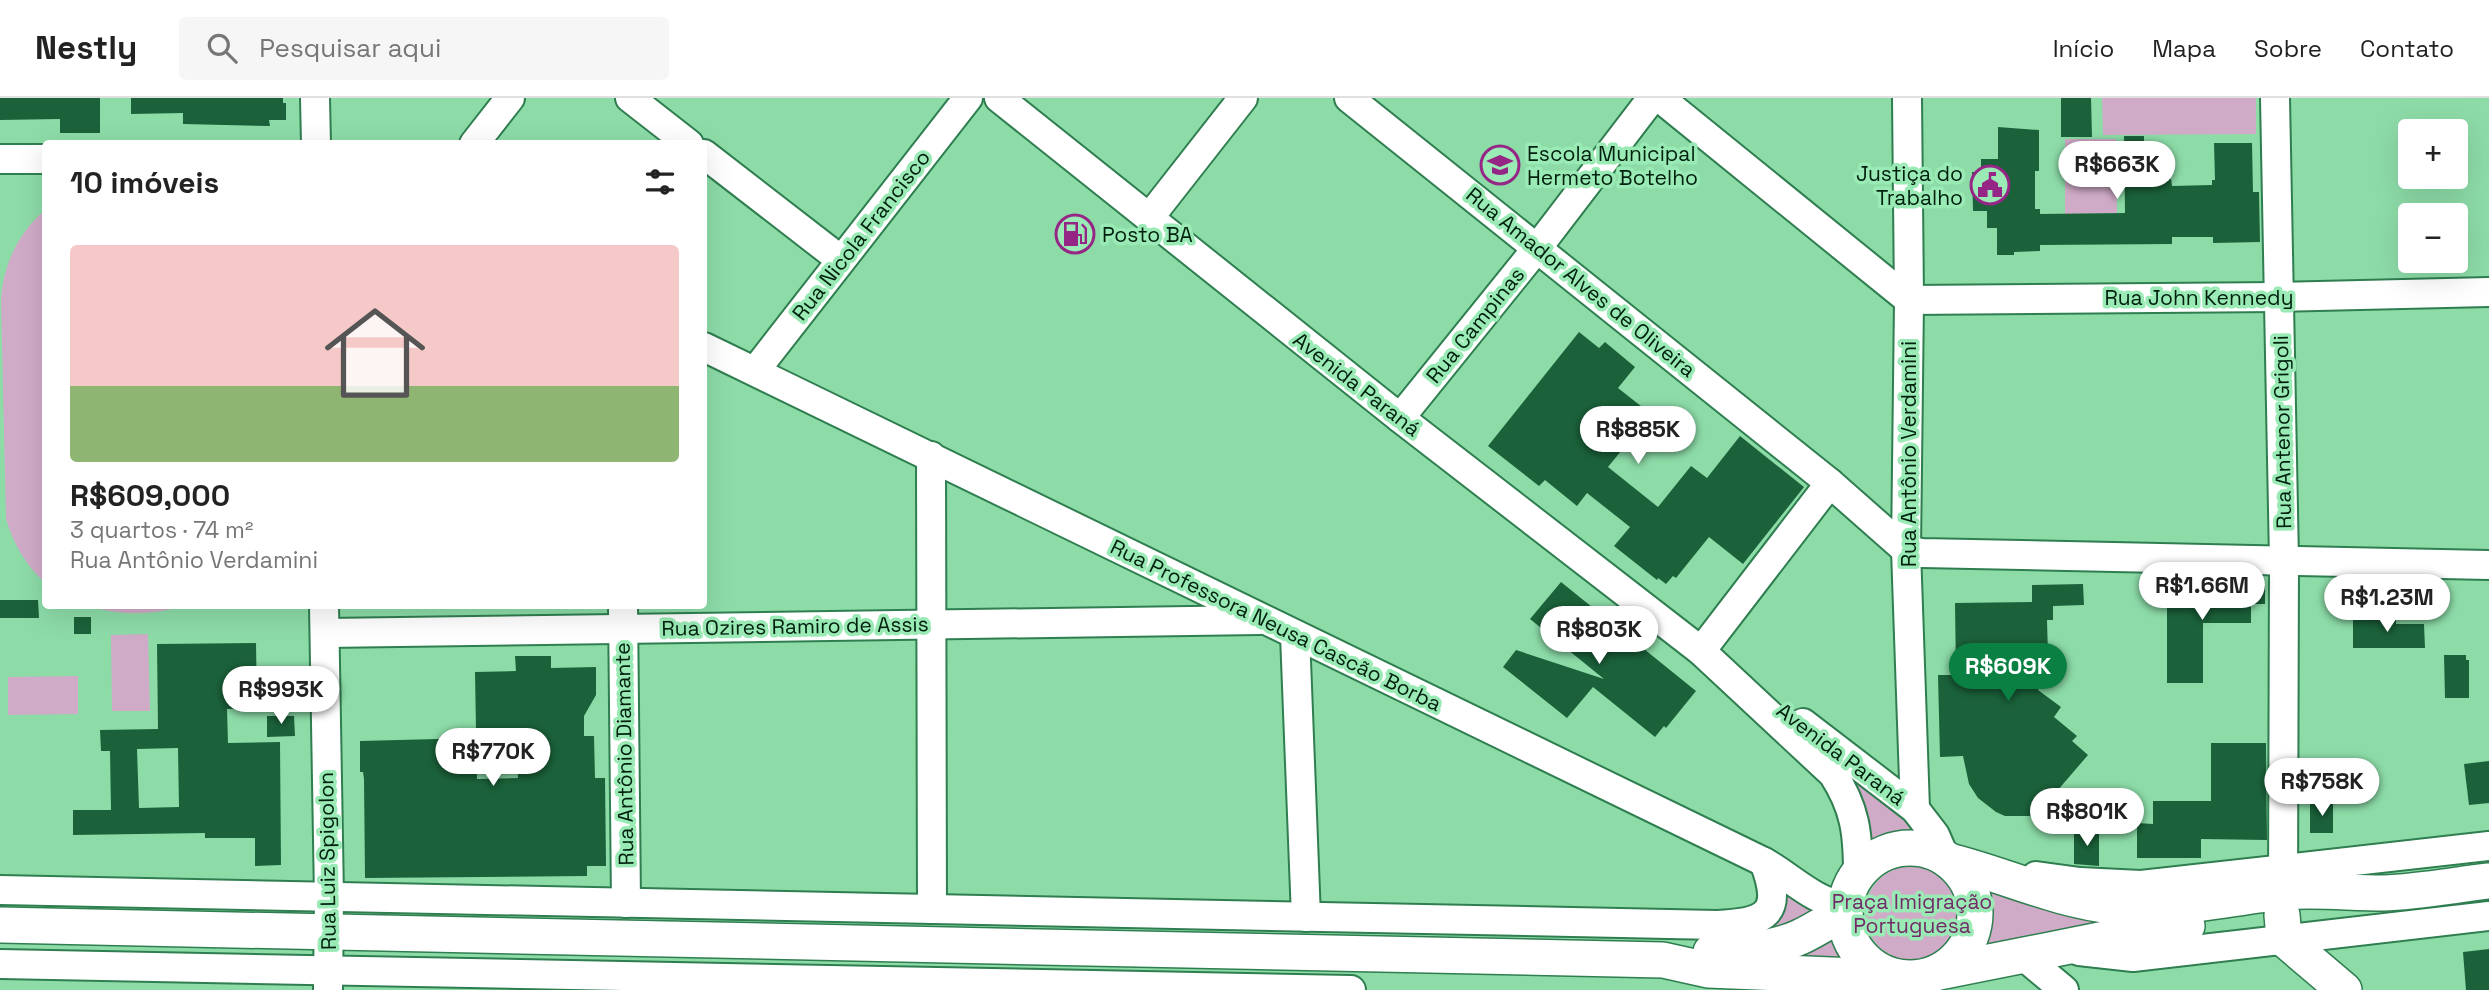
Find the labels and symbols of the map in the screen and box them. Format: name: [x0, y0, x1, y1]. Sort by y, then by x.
place label: Escola Municipal Hermeto Botelho: [1527, 140, 1698, 191]
pin: R$663K: [2060, 141, 2174, 201]
street label: Rua Nicola Francisco: [786, 144, 936, 326]
school or university icon: Escola Municipal Hermeto Botelho: [1479, 144, 1521, 186]
place label: Justiça do Trabalho: [1856, 160, 1963, 211]
public building icon: Justiça do Trabalho: [1969, 164, 2011, 206]
street label: Rua Amador Alves de Oliveira: [1461, 181, 1701, 383]
fuel station icon: Posto BA: [1054, 213, 1096, 255]
place label: Posto BA: [1102, 221, 1193, 248]
street label: Rua Campinas: [1420, 261, 1530, 389]
street label: Rua John Kennedy: [2105, 284, 2293, 311]
street label: Avenida Paraná: [1288, 326, 1426, 442]
street label: Rua Antenor Grigoli: [2267, 335, 2297, 529]
street label: Rua Antônio Verdamini: [1895, 341, 1922, 567]
pin: R$885K: [1581, 406, 1695, 466]
street label: Rua Professora Neusa Cascão Borba: [1106, 533, 1446, 717]
pin: R$1.66M: [2137, 562, 2267, 622]
pin: R$1.23M: [2322, 574, 2452, 634]
pin: R$803K: [1542, 606, 1656, 666]
street label: Rua Ozires Ramiro de Assis: [661, 610, 929, 642]
street label: Rua Antônio Diamante: [609, 642, 639, 866]
pin: R$609K: [1951, 644, 2065, 703]
pin: R$993K: [224, 666, 338, 726]
street label: Avenida Paraná: [1771, 697, 1911, 811]
pin: R$770K: [436, 728, 550, 788]
pin: R$758K: [2265, 758, 2379, 818]
street label: Rua Luiz Spigolon: [312, 772, 342, 950]
pin: R$801K: [2030, 788, 2144, 848]
park label: Praça Imigração Portuguesa: [1832, 888, 1992, 939]

